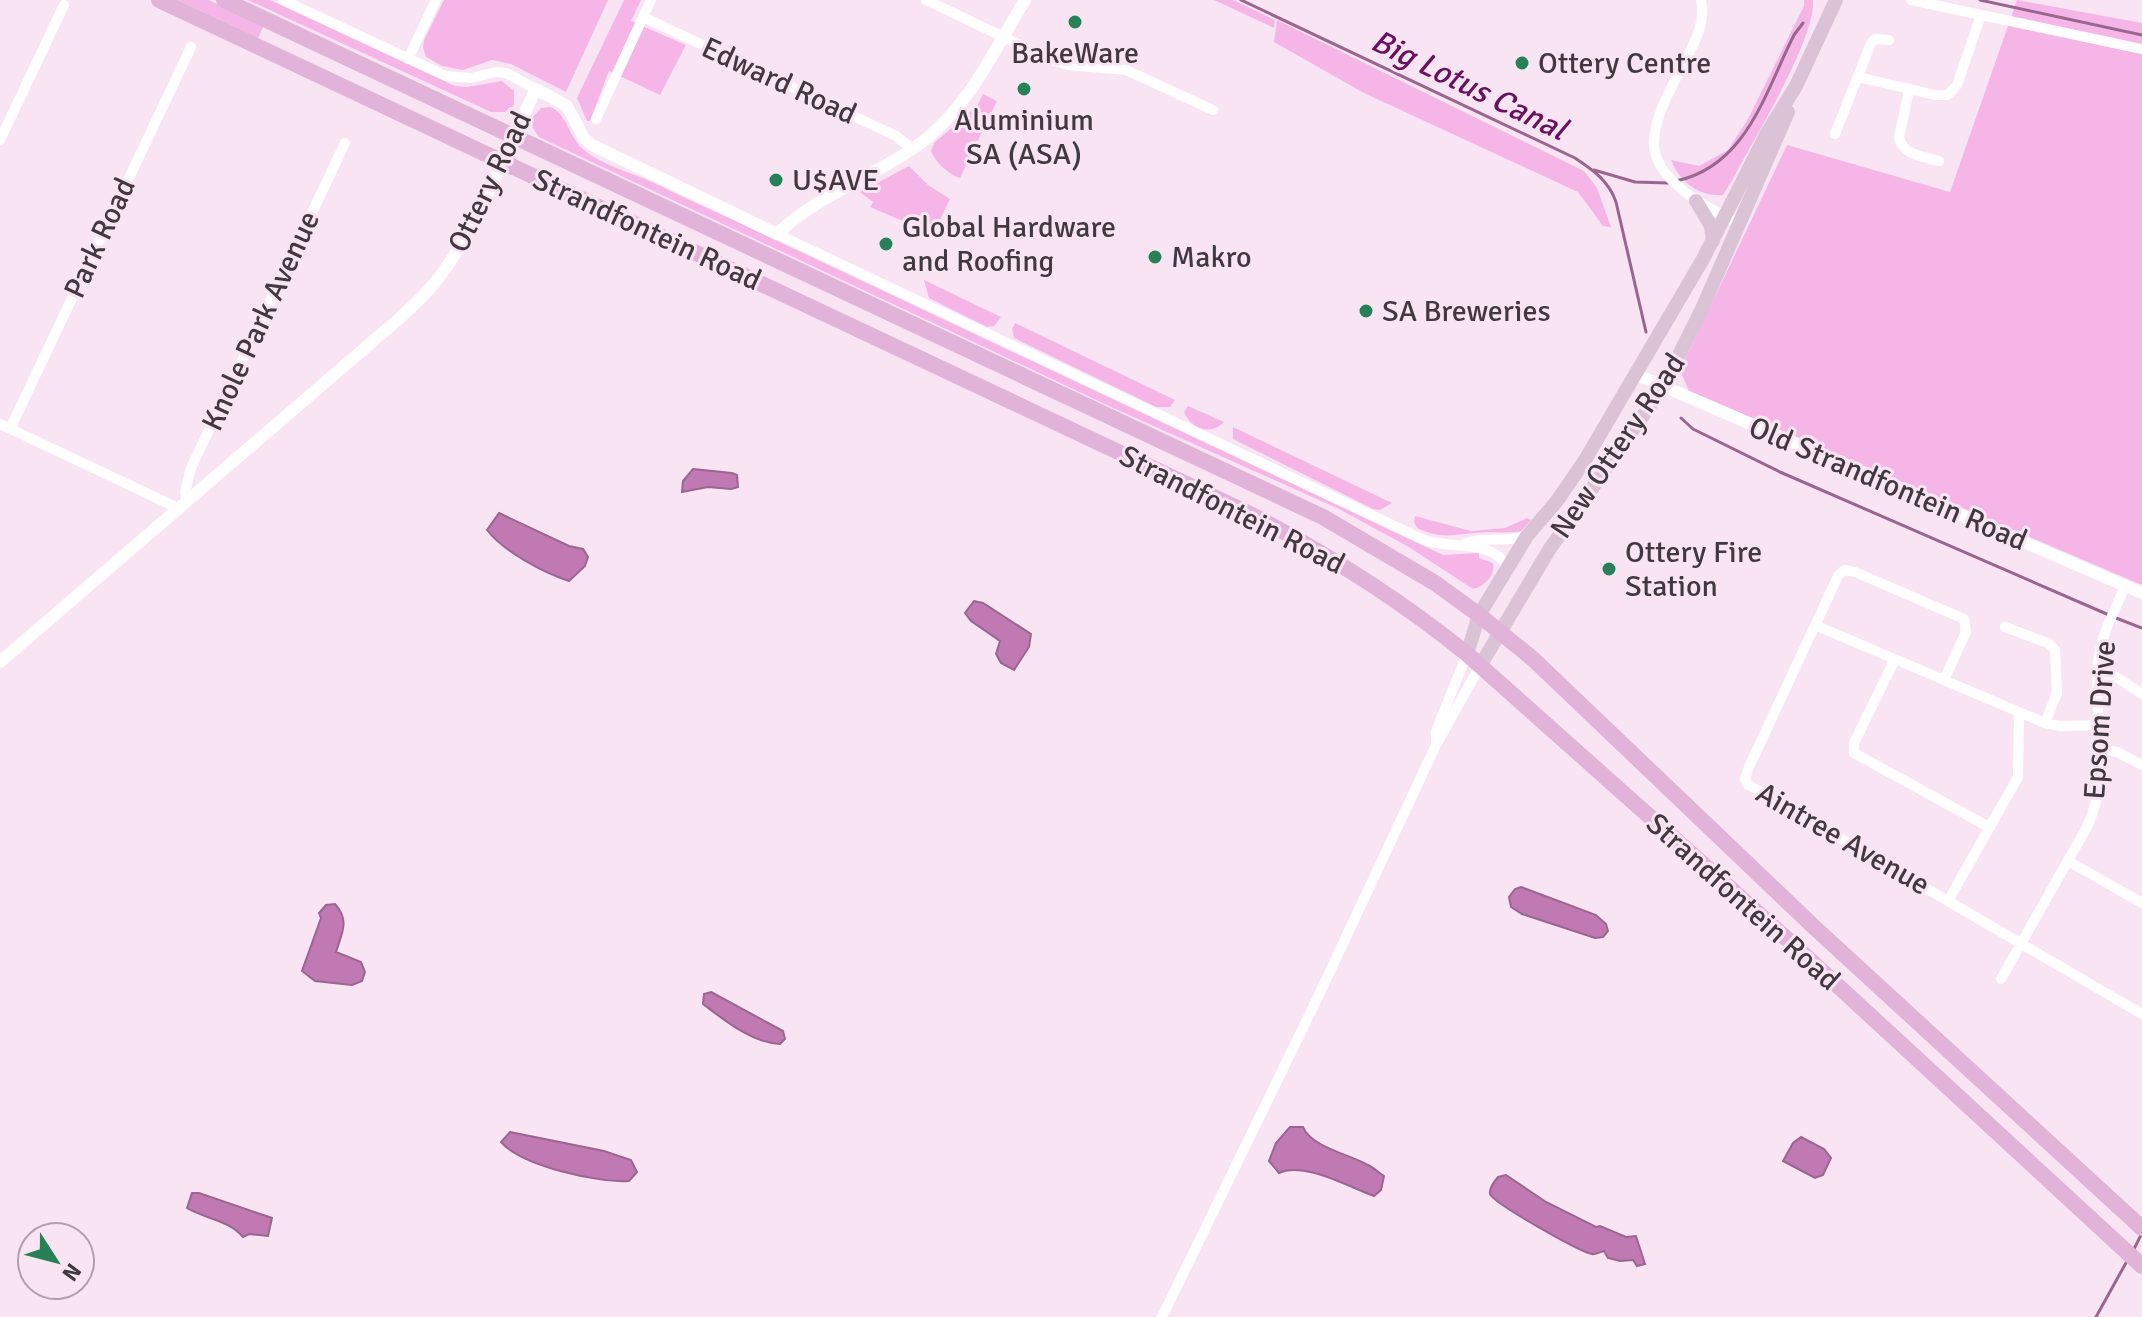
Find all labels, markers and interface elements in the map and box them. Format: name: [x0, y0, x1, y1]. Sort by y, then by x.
marker: BakeWare: [1066, 13, 1084, 31]
water label: Big Lotus Canal: [1365, 21, 1575, 150]
street label: Edward Road: [696, 29, 862, 133]
place label: BakeWare: [1011, 35, 1139, 72]
place label: Ottery Centre: [1538, 45, 1711, 82]
marker: Ottery Centre: [1513, 54, 1531, 72]
marker: Aluminium SA (ASA): [1015, 80, 1033, 98]
place label: Aluminium SA (ASA): [954, 102, 1094, 173]
street label: Ottery Road: [440, 106, 540, 258]
street label: Strandfontein Road: [527, 161, 767, 299]
place label: U$AVE: [792, 162, 879, 199]
marker: U$AVE: [767, 171, 785, 189]
street label: Park Road: [56, 172, 144, 304]
street label: Knole Park Avenue: [194, 205, 328, 437]
place label: Global Hardware and Roofing: [902, 209, 1116, 280]
marker: Global Hardware and Roofing: [877, 235, 895, 253]
place label: Makro: [1171, 239, 1252, 276]
marker: Makro: [1146, 248, 1164, 266]
place label: SA Breweries: [1382, 293, 1551, 330]
marker: SA Breweries: [1357, 302, 1375, 320]
street label: New Ottery Road: [1542, 346, 1694, 546]
street label: Old Strandfontein Road: [1743, 409, 2033, 559]
street label: Strandfontein Road: [1113, 437, 1351, 583]
place label: Ottery Fire Station: [1625, 534, 1762, 605]
marker: Ottery Fire Station: [1600, 560, 1618, 578]
street label: Epsom Drive: [2076, 639, 2124, 801]
street label: Aintree Avenue: [1750, 774, 1936, 904]
street label: Strandfontein Road: [1639, 805, 1847, 999]
north arrow: [16, 1221, 96, 1301]
text: N: [56, 1258, 87, 1287]

